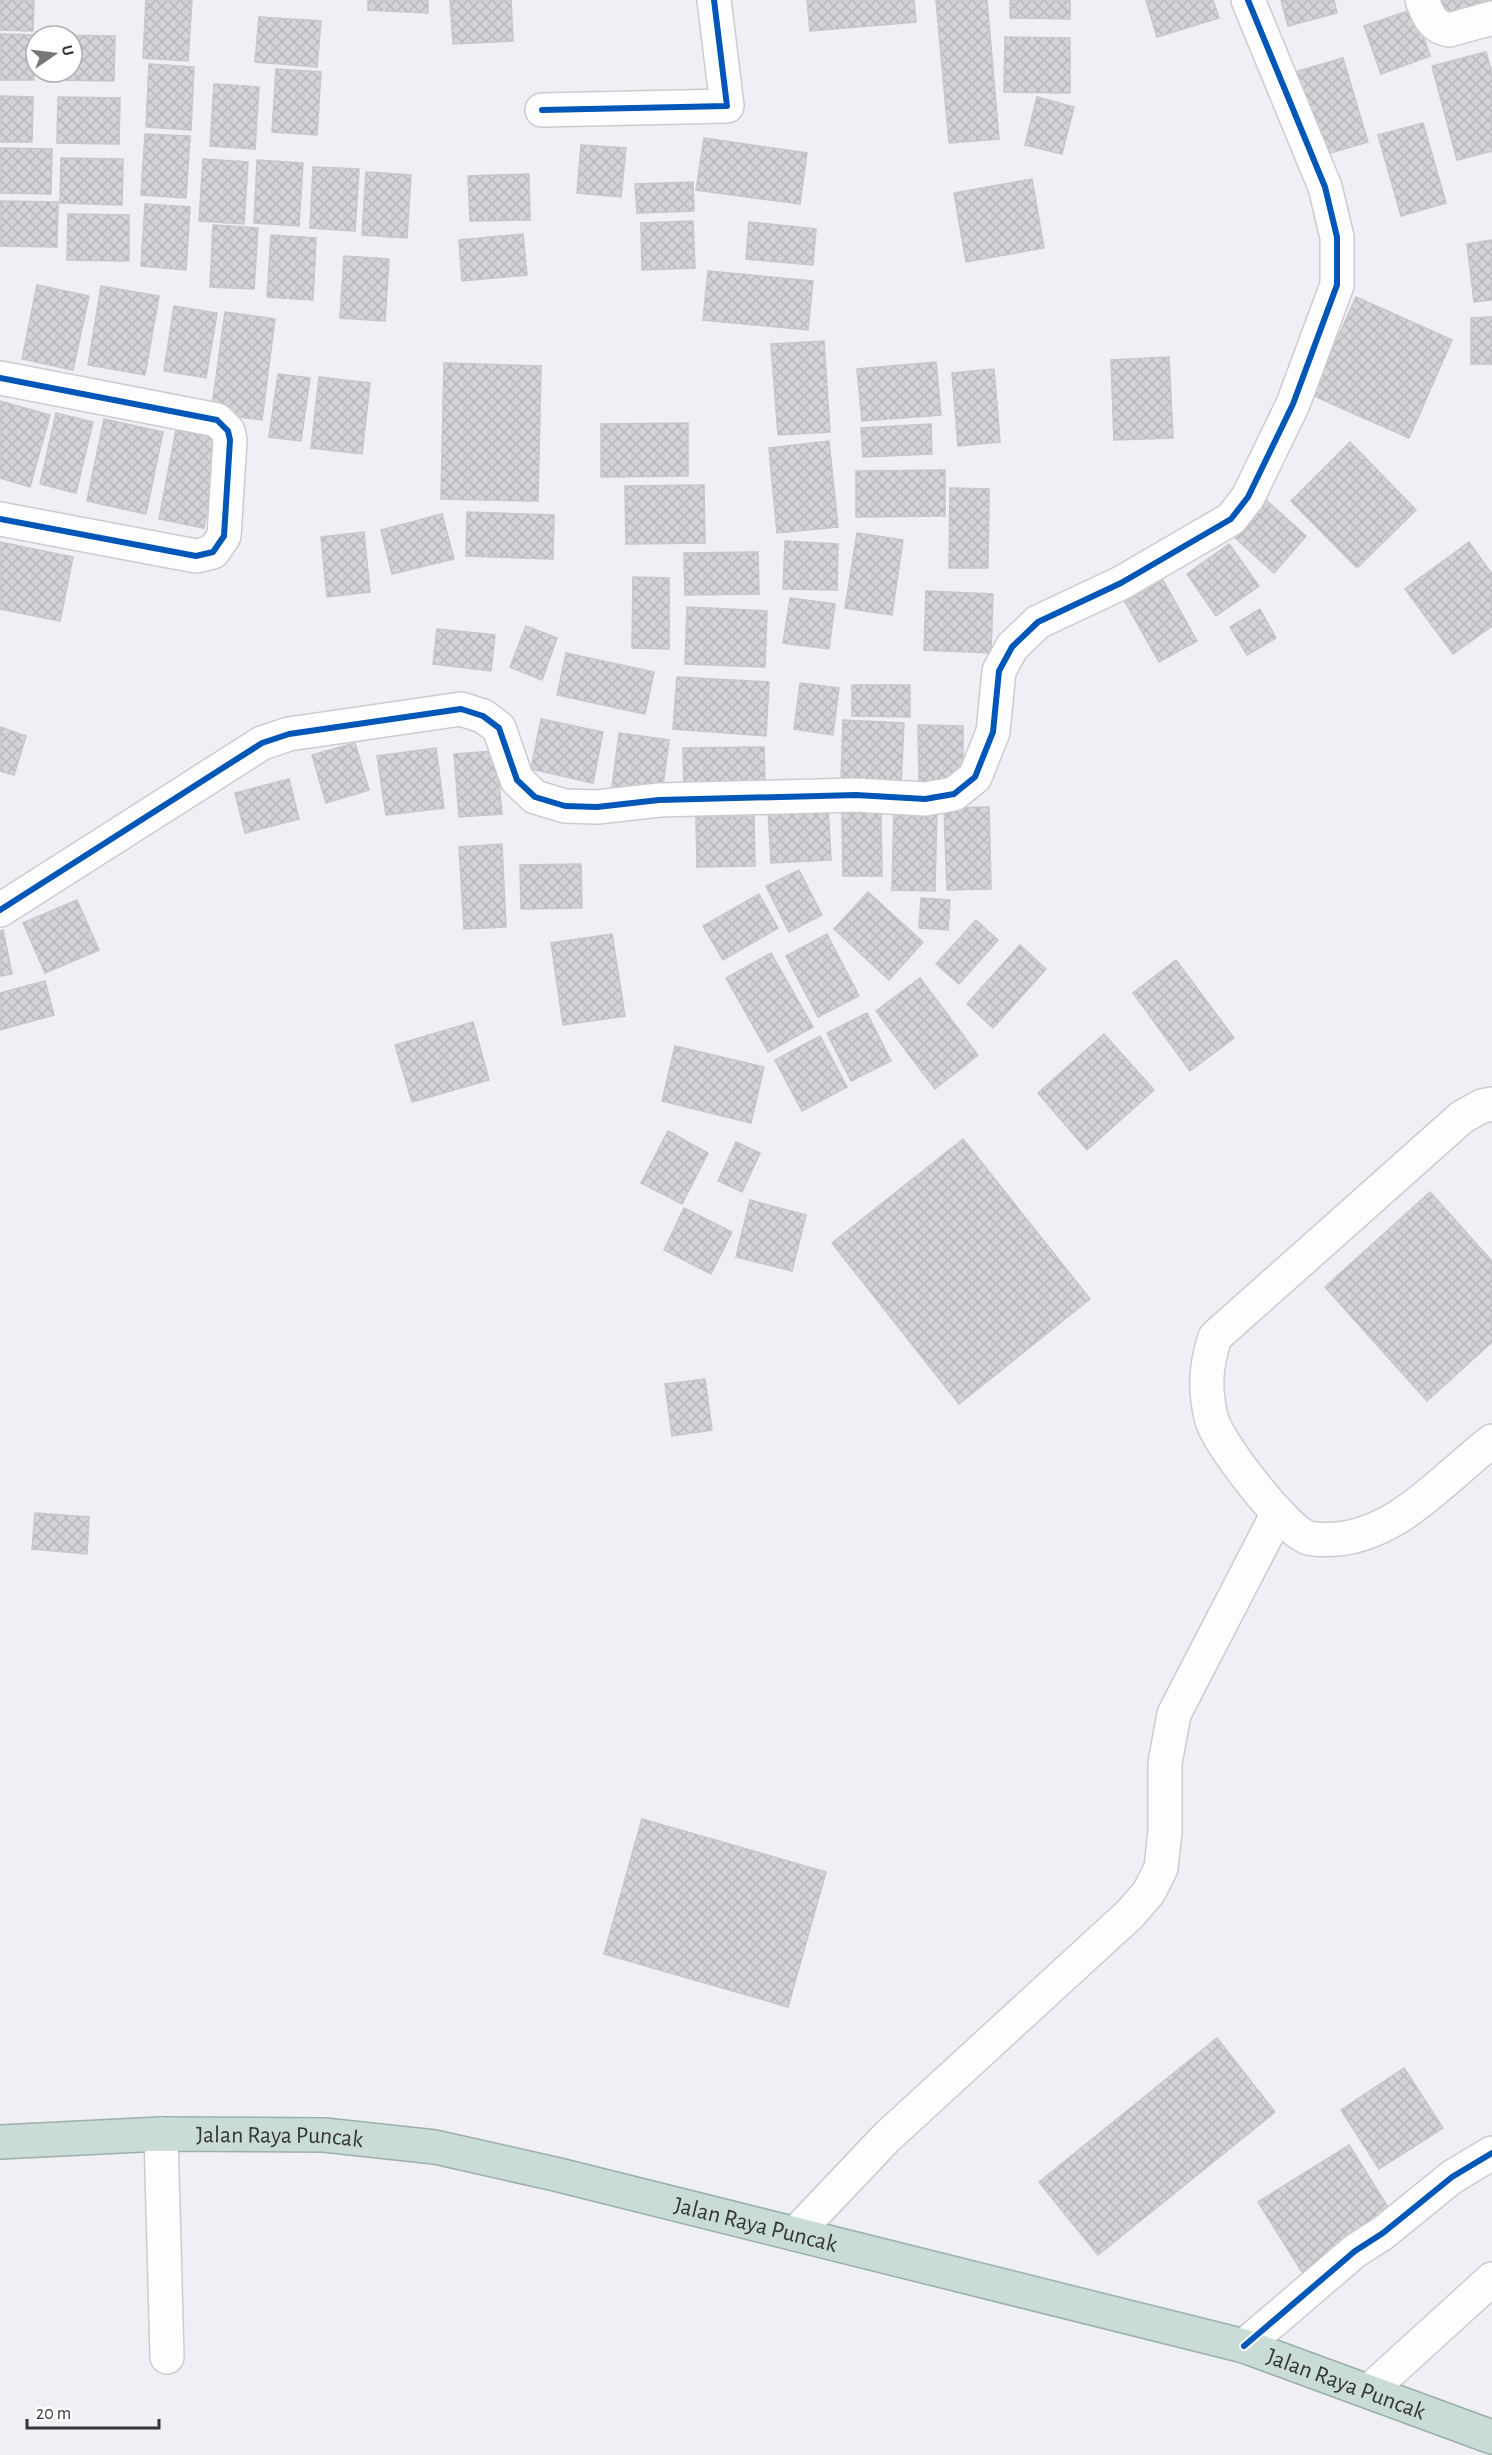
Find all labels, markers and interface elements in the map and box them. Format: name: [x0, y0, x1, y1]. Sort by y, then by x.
north arrow: [24, 24, 84, 84]
text: U: [59, 44, 77, 58]
street label: Jalan Raya Puncak: [196, 2123, 364, 2152]
street label: Jalan Raya Puncak: [672, 2193, 840, 2257]
street label: Jalan Raya Puncak: [1263, 2344, 1429, 2425]
scale bar: [27, 2392, 159, 2430]
text: 20 m: [36, 2405, 71, 2423]

